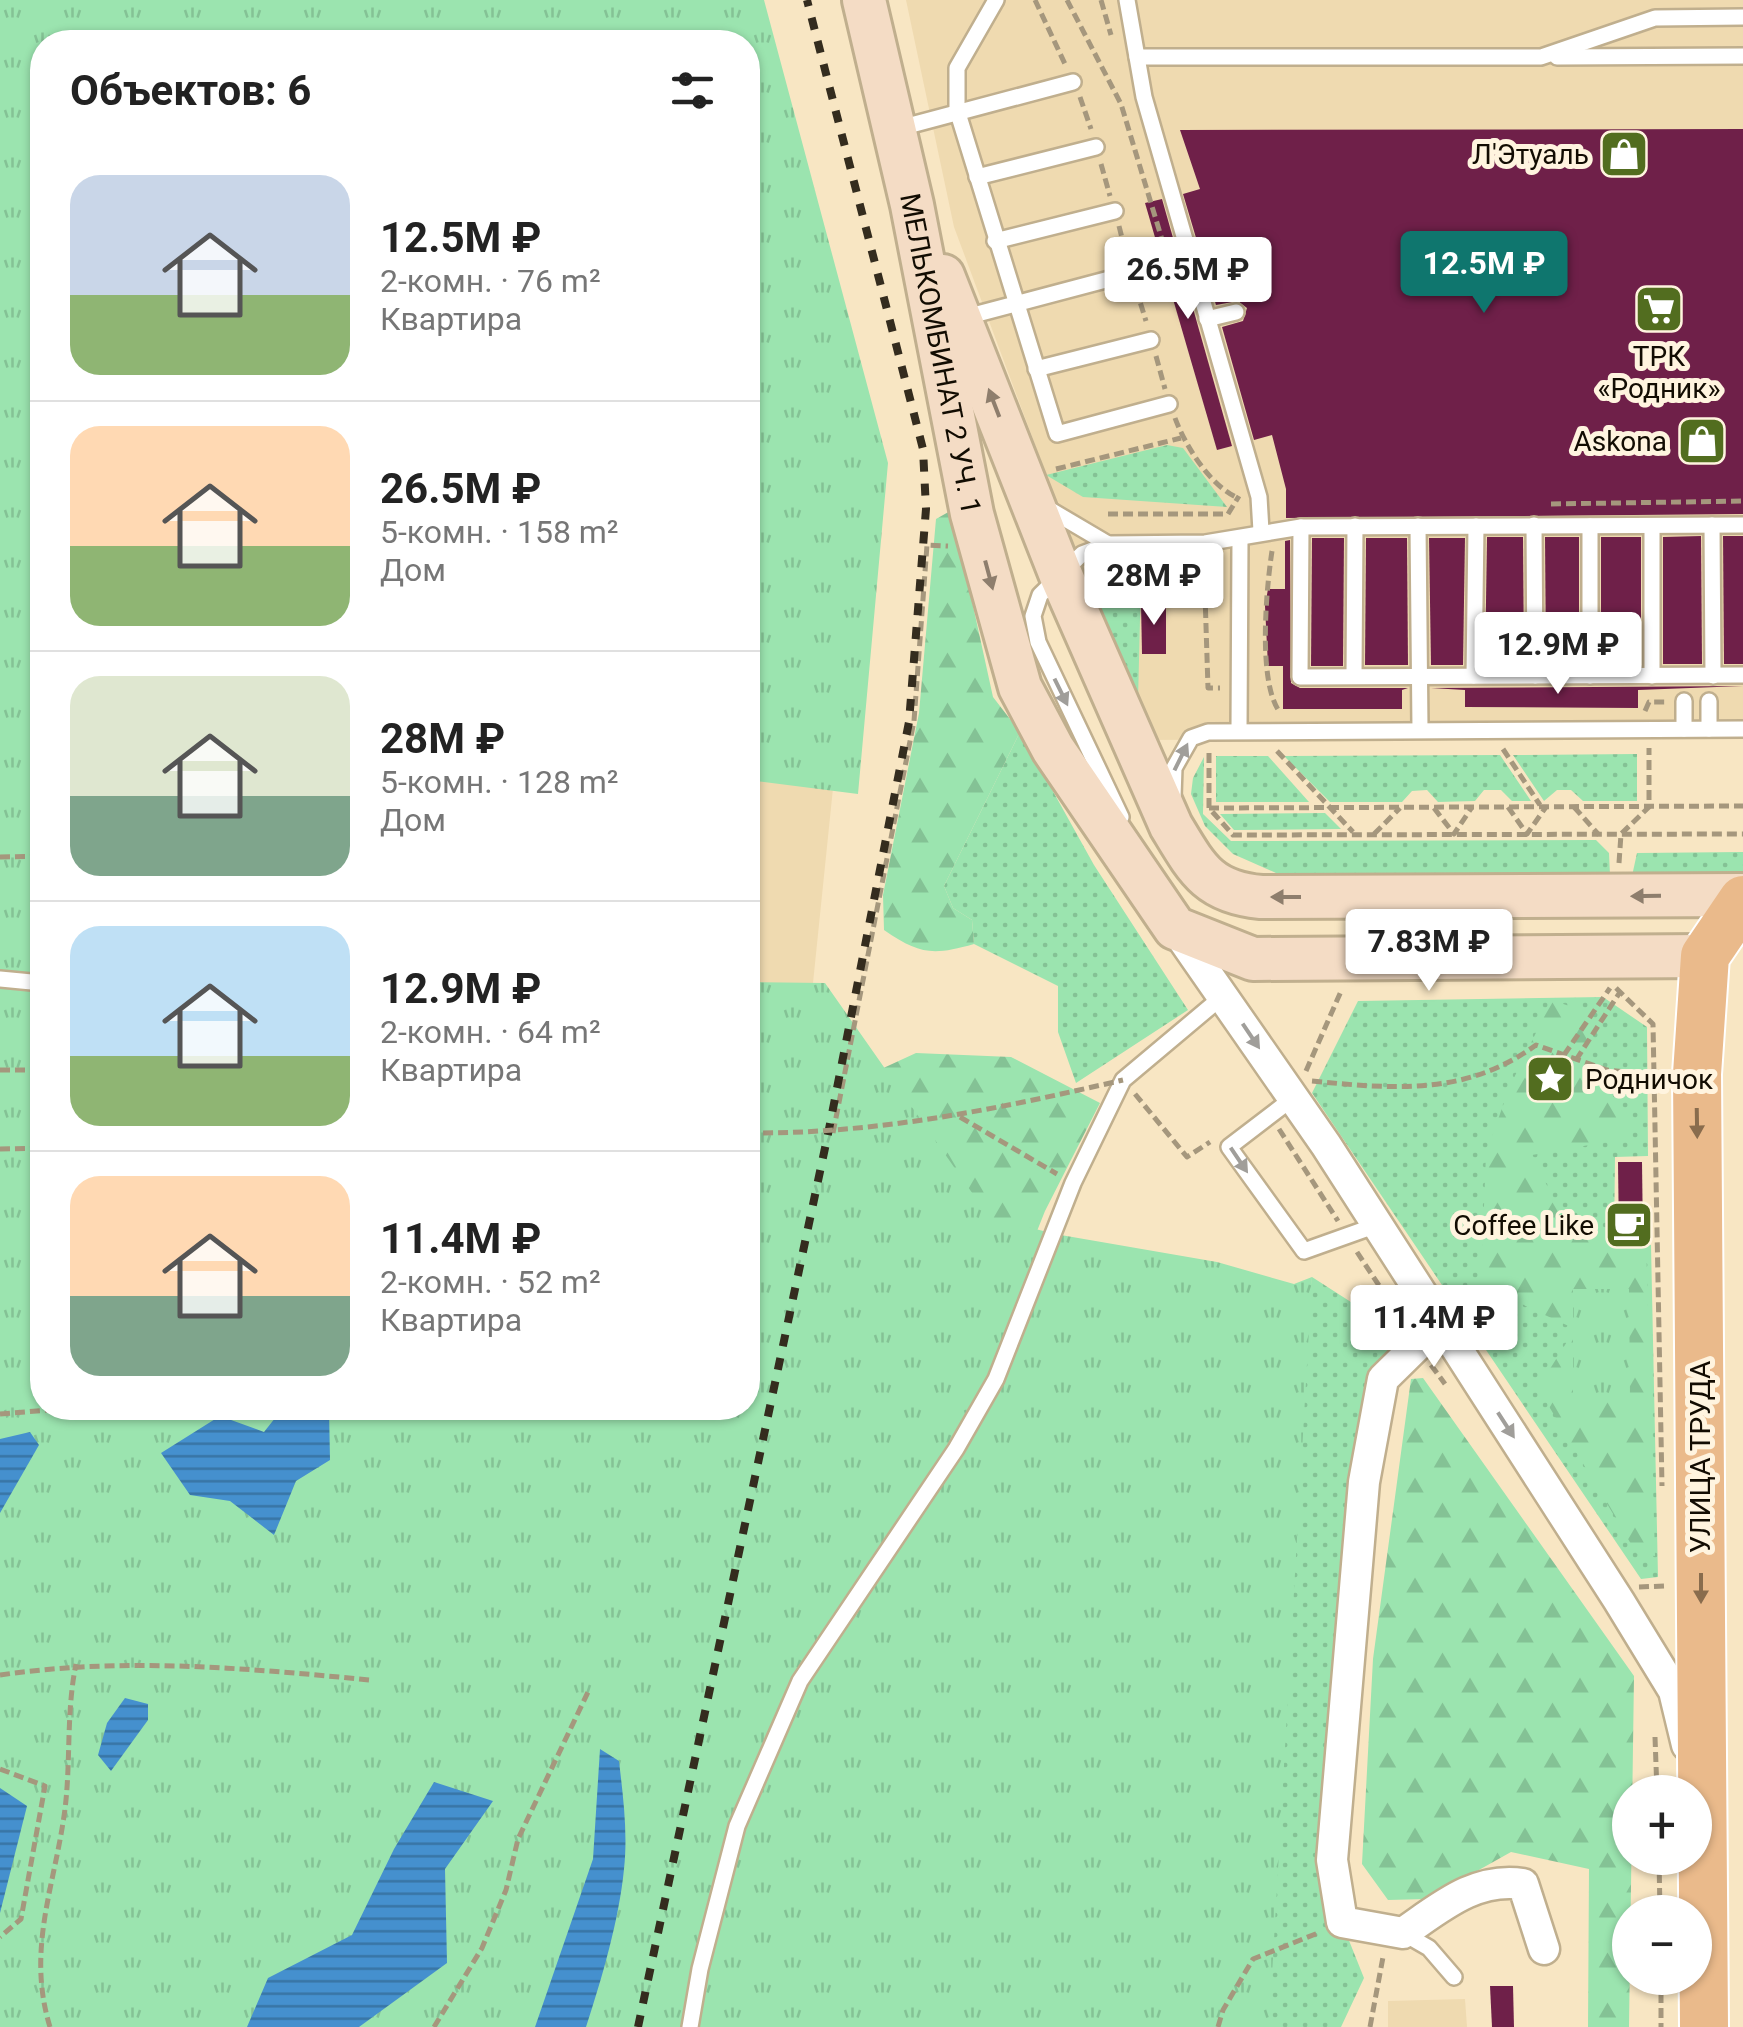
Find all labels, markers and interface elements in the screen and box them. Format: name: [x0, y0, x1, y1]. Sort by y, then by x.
icon: filters: [665, 63, 720, 118]
text: Объектов: 6: [70, 66, 311, 115]
shop icon: Л'Этуаль: [1598, 128, 1650, 180]
place label: Л'Этуаль: [1472, 138, 1589, 171]
street label: МЕЛЬКОМБИНАТ 2 УЧ. 1: [893, 191, 988, 517]
text: 12.5M ₽: [380, 213, 541, 262]
icon: home: [150, 215, 270, 335]
pin: 12.5M ₽: [1392, 231, 1576, 316]
pin: 26.5M ₽: [1096, 237, 1280, 322]
text: 12.5M ₽: [1423, 244, 1545, 282]
text: 26.5M ₽: [1127, 250, 1249, 288]
text: 2-комн. · 76 m²: [380, 262, 601, 300]
supermarket icon: ТРК «Родник»: [1633, 283, 1685, 335]
text: Квартира: [380, 300, 522, 338]
place label: ТРК «Родник»: [1597, 340, 1721, 405]
one-way arrow: [986, 388, 1001, 418]
shop icon: Askona: [1676, 415, 1728, 467]
place label: Askona: [1573, 425, 1667, 458]
text: 26.5M ₽: [380, 464, 541, 513]
icon: home: [150, 466, 270, 586]
text: 5-комн. · 158 m²: [380, 513, 619, 551]
pin: 28M ₽: [1084, 543, 1224, 628]
text: Дом: [380, 551, 446, 589]
text: 28M ₽: [1106, 556, 1202, 594]
one-way arrow: [982, 560, 998, 591]
pin: 12.9M ₽: [1466, 612, 1650, 697]
text: 12.9M ₽: [1497, 625, 1619, 663]
one-way arrow: [1053, 677, 1070, 706]
text: 28M ₽: [380, 714, 505, 763]
icon: home: [150, 716, 270, 836]
one-way arrow: [1173, 743, 1190, 772]
text: 5-комн. · 128 m²: [380, 763, 619, 801]
text: Дом: [380, 801, 446, 839]
one-way arrow: [1629, 888, 1661, 904]
one-way arrow: [1269, 889, 1301, 905]
pin: 7.83M ₽: [1337, 909, 1521, 994]
text: 7.83M ₽: [1368, 922, 1490, 960]
text: 12.9M ₽: [380, 964, 541, 1013]
icon: home: [150, 966, 270, 1086]
text: 2-комн. · 64 m²: [380, 1013, 601, 1051]
one-way arrow: [1241, 1023, 1260, 1050]
text: Квартира: [380, 1051, 522, 1089]
place icon: Родничок: [1524, 1053, 1576, 1105]
place label: Родничок: [1585, 1063, 1713, 1096]
one-way arrow: [1690, 1108, 1706, 1140]
one-way arrow: [1229, 1146, 1249, 1173]
cafe icon: Coffee Like: [1603, 1199, 1655, 1251]
place label: Coffee Like: [1453, 1209, 1594, 1242]
text: 11.4M ₽: [380, 1214, 541, 1263]
icon: home: [150, 1216, 270, 1336]
text: 2-комн. · 52 m²: [380, 1263, 601, 1301]
pin: 11.4M ₽: [1342, 1285, 1526, 1370]
text: 11.4M ₽: [1373, 1298, 1495, 1336]
text: Квартира: [380, 1301, 522, 1339]
street label: УЛИЦА ТРУДА: [1684, 1361, 1717, 1553]
one-way arrow: [1496, 1412, 1514, 1439]
one-way arrow: [1693, 1573, 1709, 1605]
map controls: [1612, 1775, 1712, 1995]
button: +: [1612, 1775, 1712, 1875]
button: −: [1612, 1895, 1712, 1995]

